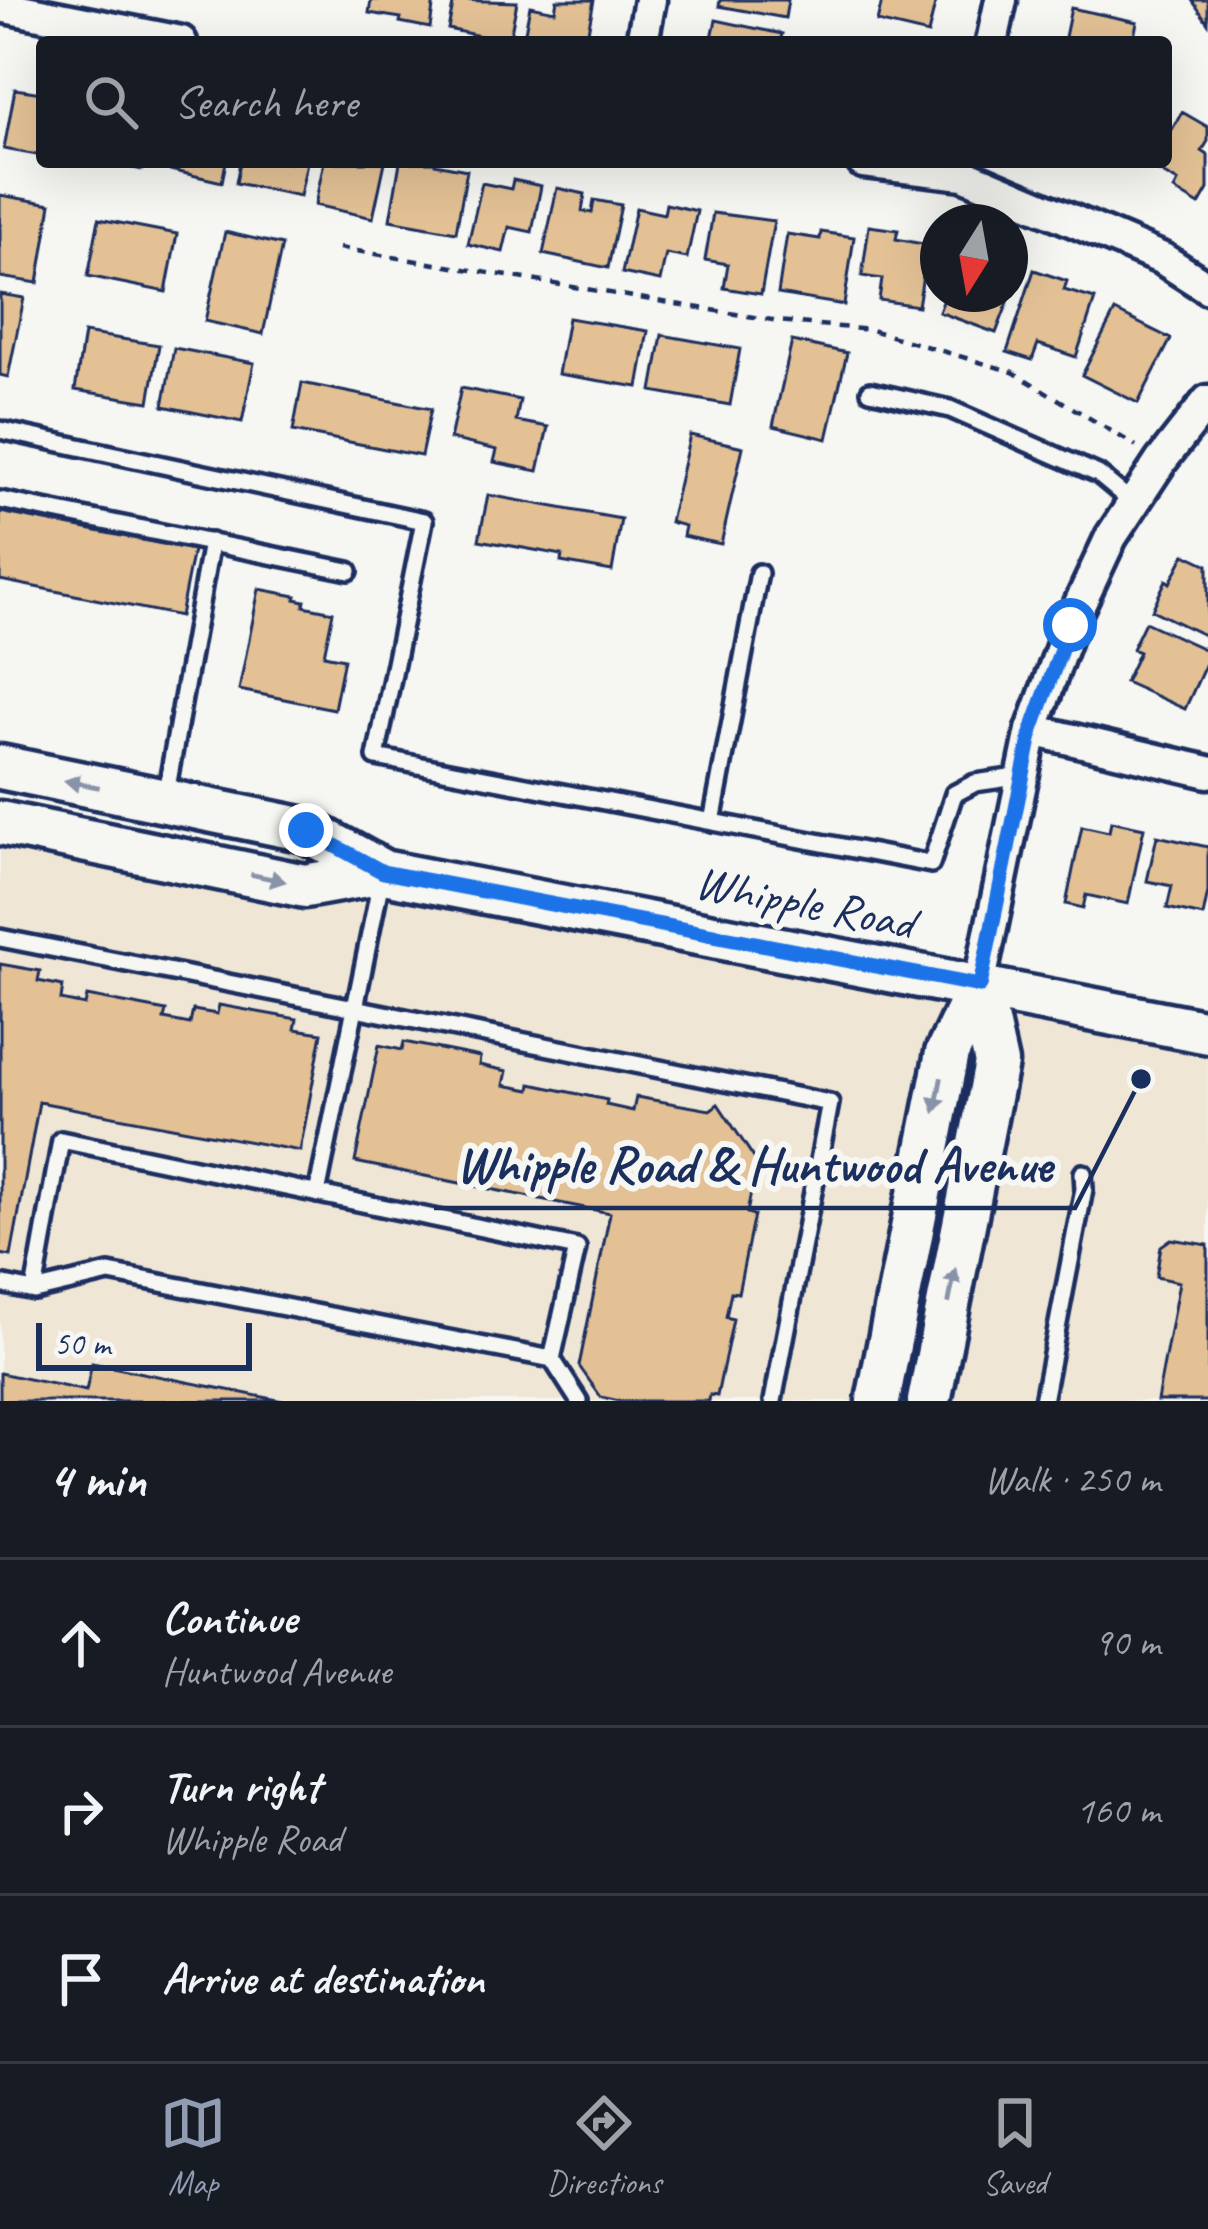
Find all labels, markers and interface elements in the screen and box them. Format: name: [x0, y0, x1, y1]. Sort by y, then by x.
search box: [36, 36, 1172, 168]
icon: search: [78, 69, 144, 135]
text: Search here: [174, 74, 357, 131]
north arrow: [920, 204, 1028, 312]
route start: [1043, 598, 1097, 652]
one-way arrow: [63, 773, 101, 792]
route end: [279, 803, 333, 857]
street label: Whipple Road: [691, 851, 926, 954]
one-way arrow: [249, 870, 287, 889]
one-way arrow: [928, 1077, 947, 1114]
callout: Whipple Road & Huntwood Avenue: [434, 1121, 1075, 1208]
text: Whipple Road & Huntwood Avenue: [456, 1133, 1056, 1197]
one-way arrow: [943, 1267, 962, 1305]
scale bar: [36, 1317, 252, 1370]
text: 50 m: [54, 1323, 110, 1365]
text: 4 min: [48, 1447, 146, 1511]
text: Walk · 250 m: [984, 1455, 1160, 1504]
text: Continue: [162, 1590, 296, 1647]
icon: ahead: [48, 1610, 114, 1676]
text: 90 m: [1094, 1618, 1160, 1667]
text: Huntwood Avenue: [162, 1647, 391, 1696]
text: Turn right: [162, 1758, 320, 1815]
icon: right: [48, 1778, 114, 1844]
text: 160 m: [1076, 1786, 1160, 1835]
text: Whipple Road: [162, 1815, 342, 1864]
icon: arrive: [48, 1946, 114, 2012]
text: Arrive at destination: [162, 1950, 484, 2007]
tab: Map: [160, 2090, 226, 2204]
tab: Directions: [547, 2090, 661, 2204]
tab: Saved: [982, 2090, 1048, 2204]

